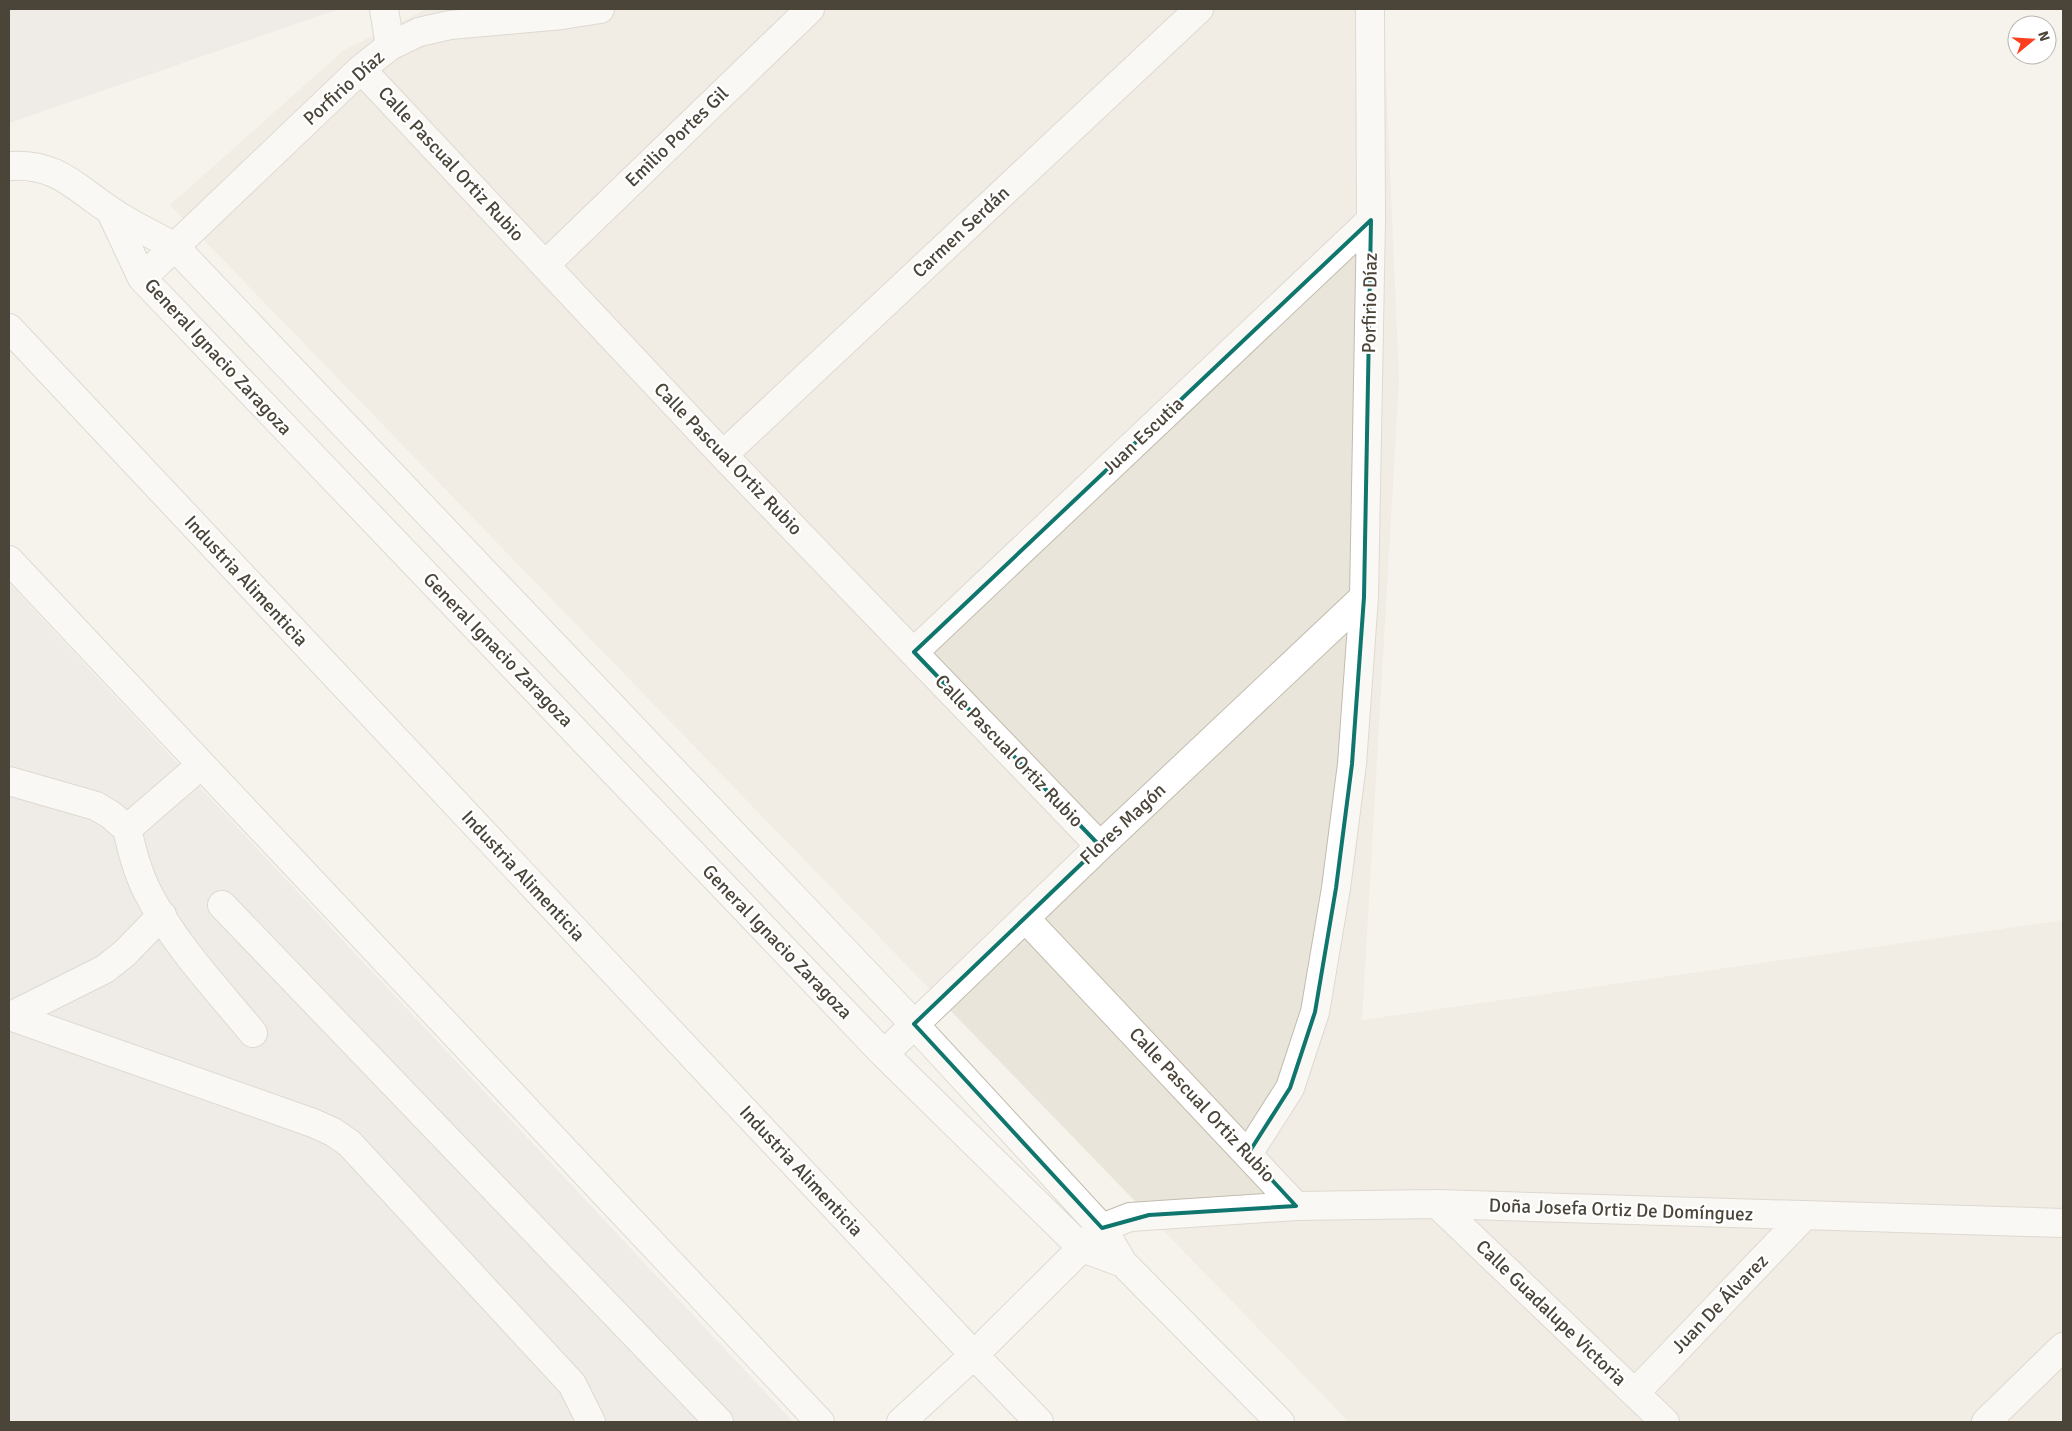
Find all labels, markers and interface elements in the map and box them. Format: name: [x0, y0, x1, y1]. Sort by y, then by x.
north arrow: [2007, 15, 2057, 65]
text: N: [2034, 29, 2053, 43]
street label: Porfirio Díaz: [298, 45, 390, 131]
street label: Calle Pascual Ortiz Rubio: [373, 81, 529, 247]
street label: Emilio Portes Gil: [620, 82, 734, 192]
street label: Carmen Serdán: [907, 181, 1015, 283]
street label: Porfirio Díaz: [1357, 252, 1383, 354]
street label: General Ignacio Zaragoza: [139, 274, 297, 440]
street label: Calle Pascual Ortiz Rubio: [649, 377, 807, 541]
street label: Juan Escutia: [1097, 392, 1189, 480]
street label: Industria Alimenticia: [179, 510, 313, 652]
street label: General Ignacio Zaragoza: [418, 568, 578, 732]
street label: Calle Pascual Ortiz Rubio: [930, 669, 1088, 833]
street label: Flores Magón: [1075, 778, 1171, 870]
street label: Industria Alimenticia: [456, 805, 590, 947]
street label: General Ignacio Zaragoza: [697, 860, 857, 1024]
street label: Calle Pascual Ortiz Rubio: [1124, 1022, 1280, 1188]
street label: Industria Alimenticia: [734, 1100, 868, 1242]
street label: Doña Josefa Ortiz De Domínguez: [1488, 1193, 1754, 1227]
street label: Calle Guadalupe Victoria: [1471, 1235, 1631, 1391]
street label: Juan De Álvarez: [1667, 1249, 1773, 1359]

